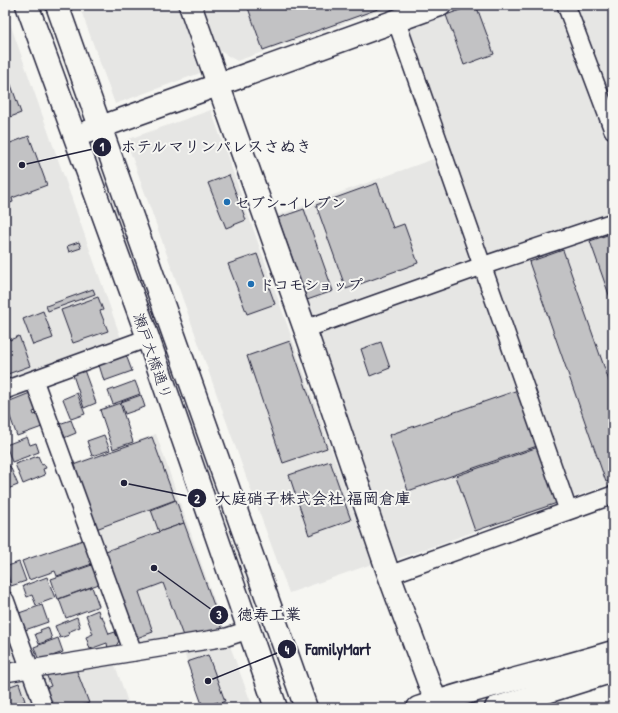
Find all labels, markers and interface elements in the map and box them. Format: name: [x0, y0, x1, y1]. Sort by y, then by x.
callout: ホテルマリンパレスさぬき: [92, 133, 320, 161]
text: ホテルマリンパレスさぬき: [120, 135, 312, 157]
text: 1: [100, 138, 105, 155]
place label: セブン-イレブン: [235, 192, 346, 213]
marker: セブン-イレブン: [222, 197, 232, 207]
place label: ドコモショップ: [259, 274, 363, 295]
marker: ドコモショップ: [246, 279, 256, 289]
street label: 瀬戸大橋通り: [128, 310, 178, 402]
callout: 大庭硝子株式会社 福岡倉庫: [187, 484, 418, 512]
text: 大庭硝子株式会社 福岡倉庫: [215, 487, 411, 509]
text: 2: [194, 490, 200, 507]
callout: 徳寿工業: [209, 601, 309, 629]
text: 徳寿工業: [237, 603, 301, 625]
text: 3: [216, 606, 222, 623]
callout: FamilyMart: [277, 635, 379, 663]
text: FamilyMart: [304, 638, 371, 661]
text: 4: [285, 641, 290, 658]

